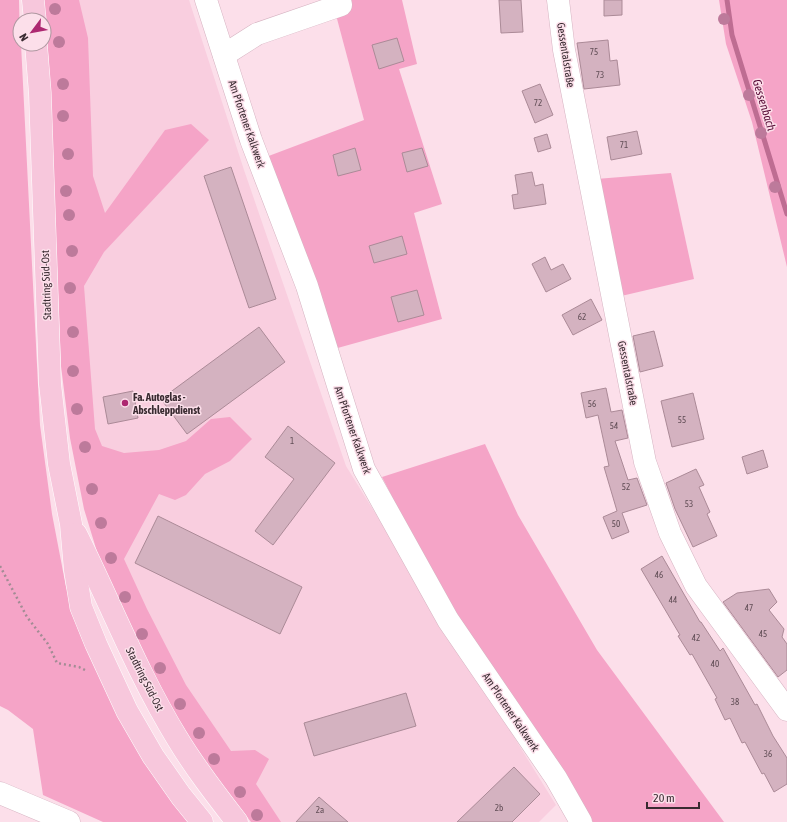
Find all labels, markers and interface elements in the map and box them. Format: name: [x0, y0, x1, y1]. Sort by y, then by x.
north arrow: [12, 12, 52, 52]
street label: Gessentalstraße: [555, 22, 577, 88]
text: N: [17, 31, 30, 43]
house number: 75: [590, 47, 598, 57]
house number: 73: [596, 70, 604, 80]
street label: Am Pfortener Kalkwerk: [226, 78, 268, 170]
water label: Gessenbach: [750, 78, 779, 133]
house number: 72: [534, 98, 542, 108]
house number: 71: [620, 140, 628, 150]
street label: Stadtring Süd-Ost: [39, 250, 53, 320]
house number: 62: [578, 312, 586, 322]
street label: Gessentalstraße: [616, 340, 640, 406]
street label: Am Pfortener Kalkwerk: [332, 384, 374, 476]
place label: Fa. Autoglas - Abschleppdienst: [132, 391, 201, 416]
marker: Fa. Autoglas - Abschleppdienst: [120, 398, 130, 408]
house number: 56: [588, 399, 596, 409]
house number: 55: [678, 415, 686, 425]
house number: 54: [610, 421, 618, 431]
house number: 1: [290, 436, 294, 446]
house number: 52: [622, 482, 630, 492]
house number: 53: [685, 499, 693, 509]
house number: 50: [612, 519, 620, 529]
house number: 46: [655, 570, 663, 580]
house number: 44: [669, 595, 677, 605]
house number: 47: [745, 603, 753, 613]
house number: 45: [759, 629, 767, 639]
house number: 42: [692, 633, 700, 643]
street label: Stadtring Süd-Ost: [124, 645, 166, 713]
house number: 40: [711, 659, 719, 669]
street label: Am Pfortener Kalkwerk: [480, 670, 542, 754]
house number: 38: [731, 697, 739, 707]
house number: 36: [764, 749, 772, 759]
scale bar: [647, 784, 699, 810]
text: 20 m: [653, 791, 675, 805]
house number: 2b: [495, 803, 503, 813]
house number: 2a: [316, 805, 324, 815]

